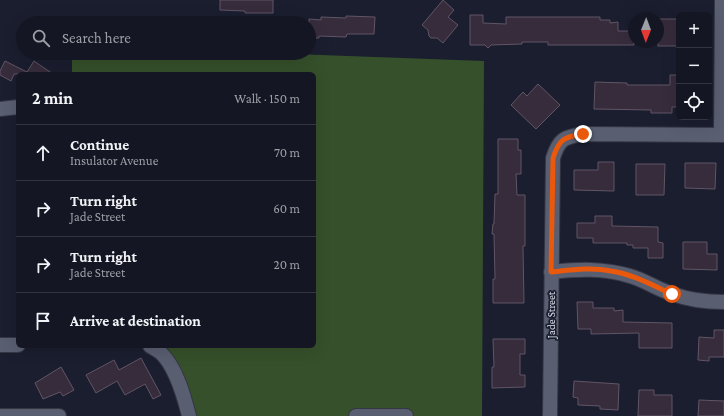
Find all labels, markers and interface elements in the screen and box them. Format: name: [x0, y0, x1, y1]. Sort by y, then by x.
north arrow: [628, 12, 664, 48]
map controls: [676, 12, 712, 120]
button: +: [676, 12, 712, 48]
search box: [16, 16, 316, 60]
icon: search: [30, 27, 52, 49]
text: Search here: [62, 30, 131, 46]
button: −: [676, 48, 712, 84]
button: locate: [676, 84, 712, 120]
text: 2 min: [32, 89, 73, 108]
text: Walk · 150 m: [234, 91, 300, 106]
route end: [574, 125, 592, 143]
text: Continue: [70, 137, 129, 153]
icon: ahead: [32, 142, 54, 164]
text: 70 m: [274, 145, 300, 160]
text: Insulator Avenue: [70, 153, 158, 168]
text: Turn right: [70, 193, 137, 209]
icon: right: [32, 198, 54, 220]
text: 60 m: [273, 201, 300, 216]
text: Jade Street: [70, 209, 125, 224]
text: Turn right: [70, 249, 137, 265]
icon: right: [32, 254, 54, 276]
text: 20 m: [274, 257, 300, 272]
text: Jade Street: [70, 265, 125, 280]
route start: [663, 285, 681, 303]
street label: Jade Street: [545, 291, 558, 339]
icon: arrive: [32, 310, 54, 332]
text: Arrive at destination: [70, 313, 201, 329]

